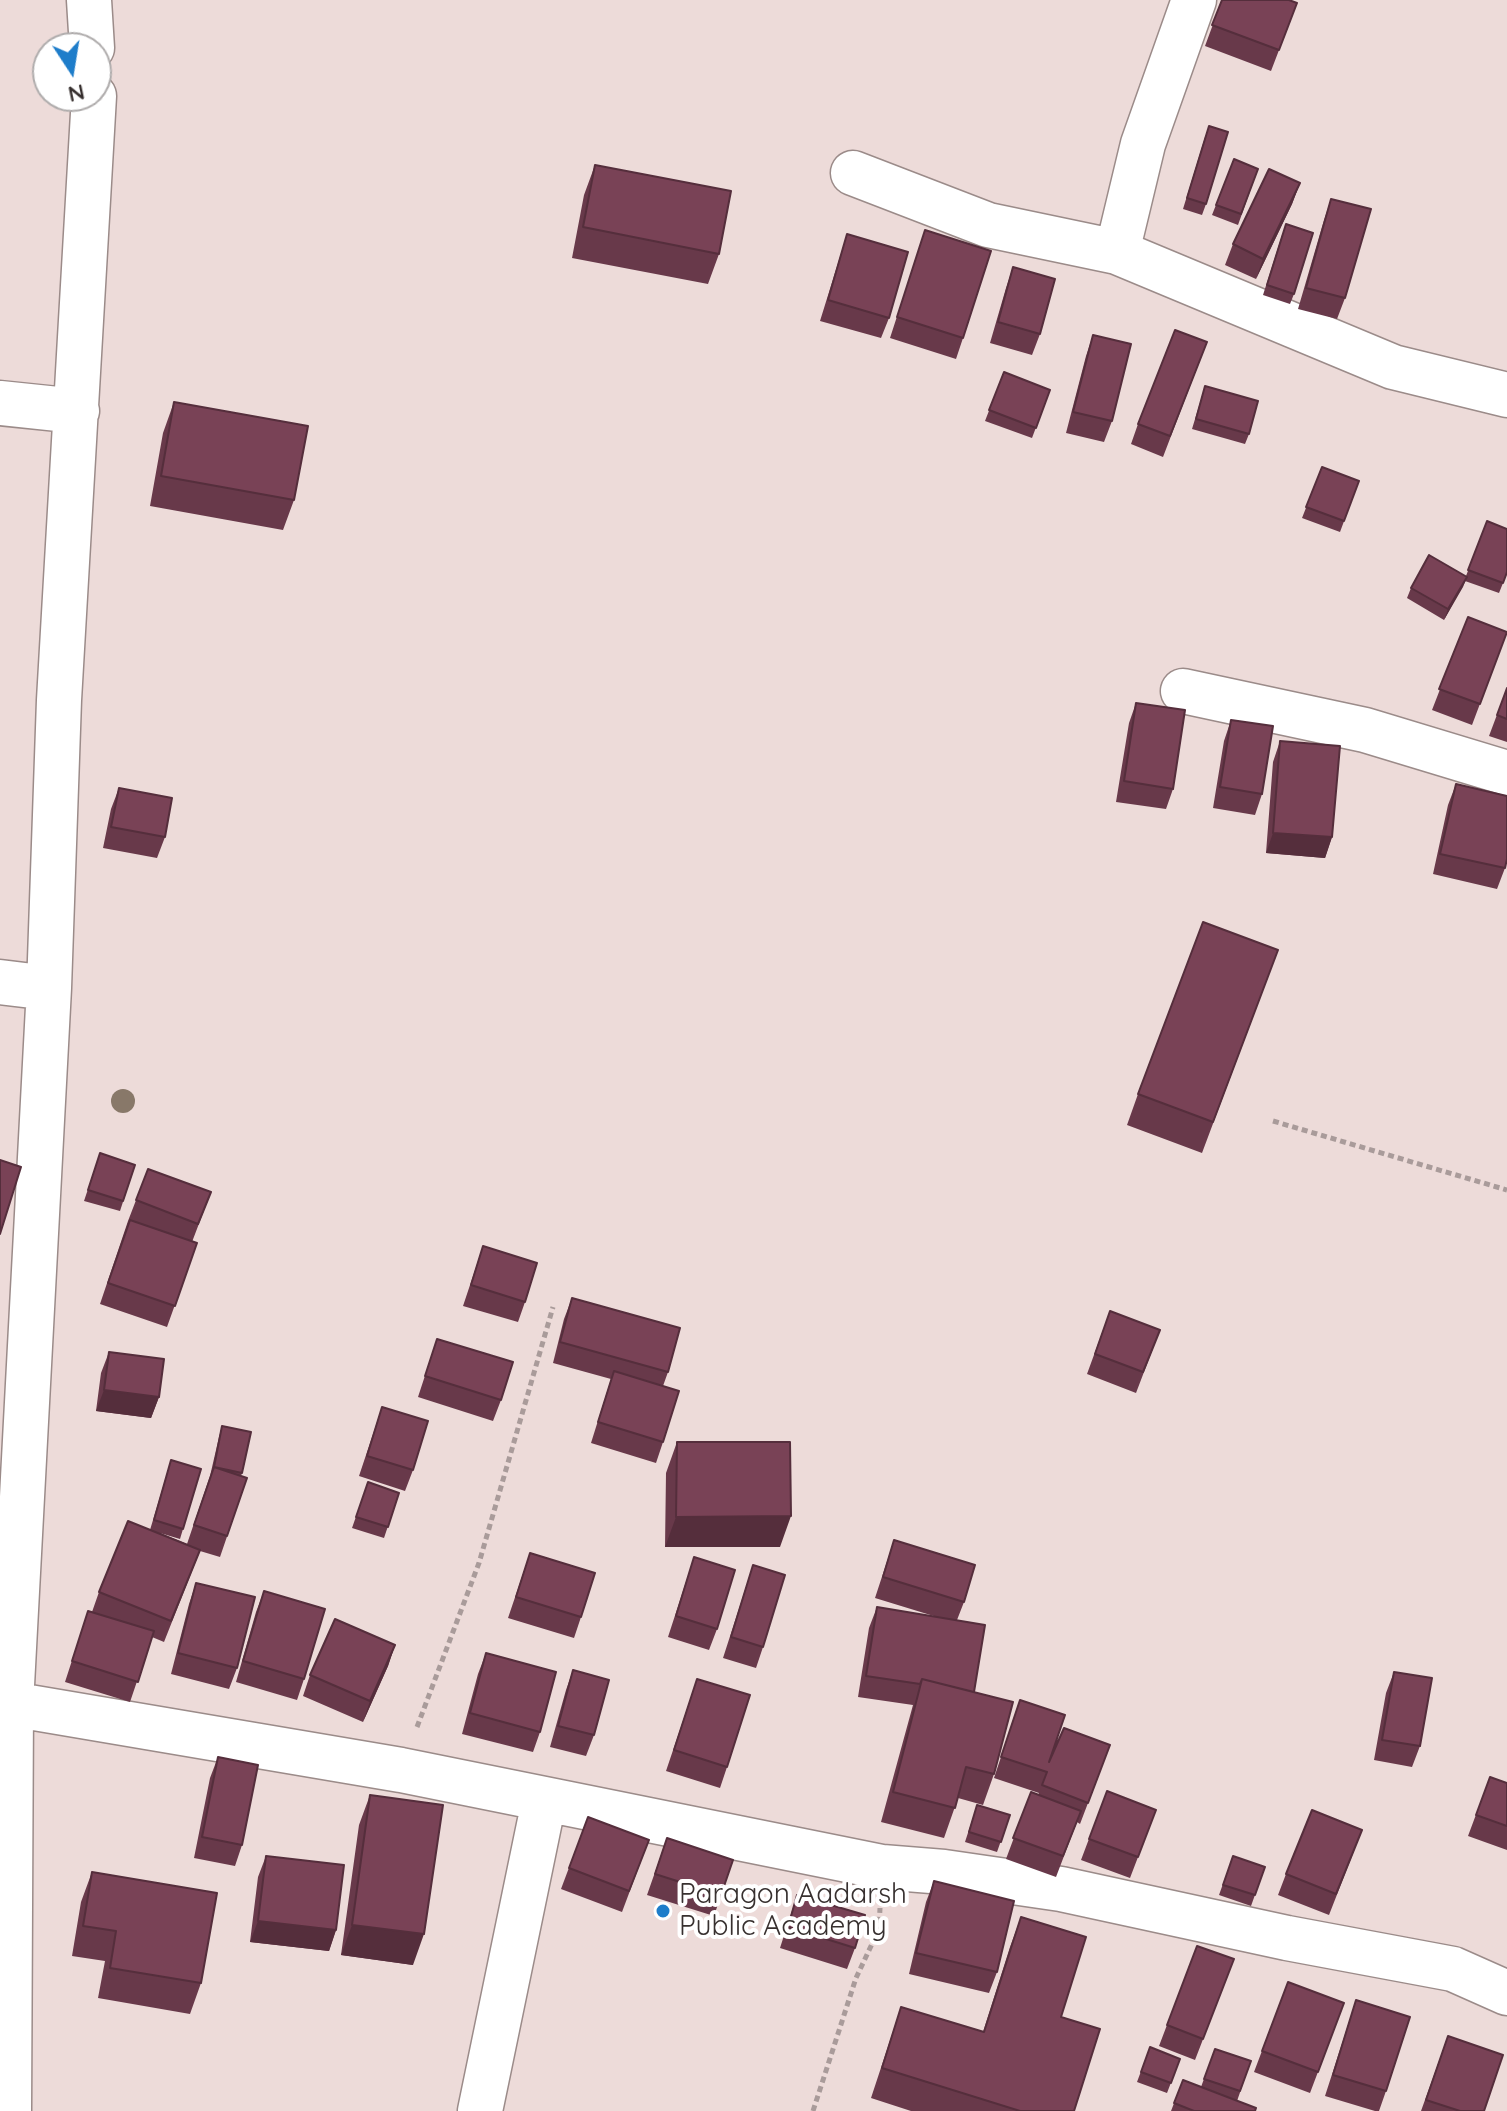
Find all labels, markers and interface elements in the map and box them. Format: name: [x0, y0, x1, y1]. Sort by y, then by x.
north arrow: [32, 32, 112, 112]
text: N: [66, 78, 87, 109]
place label: Paragon Aadarsh Public Academy: [679, 1878, 907, 1944]
marker: Paragon Aadarsh Public Academy: [654, 1902, 672, 1920]

